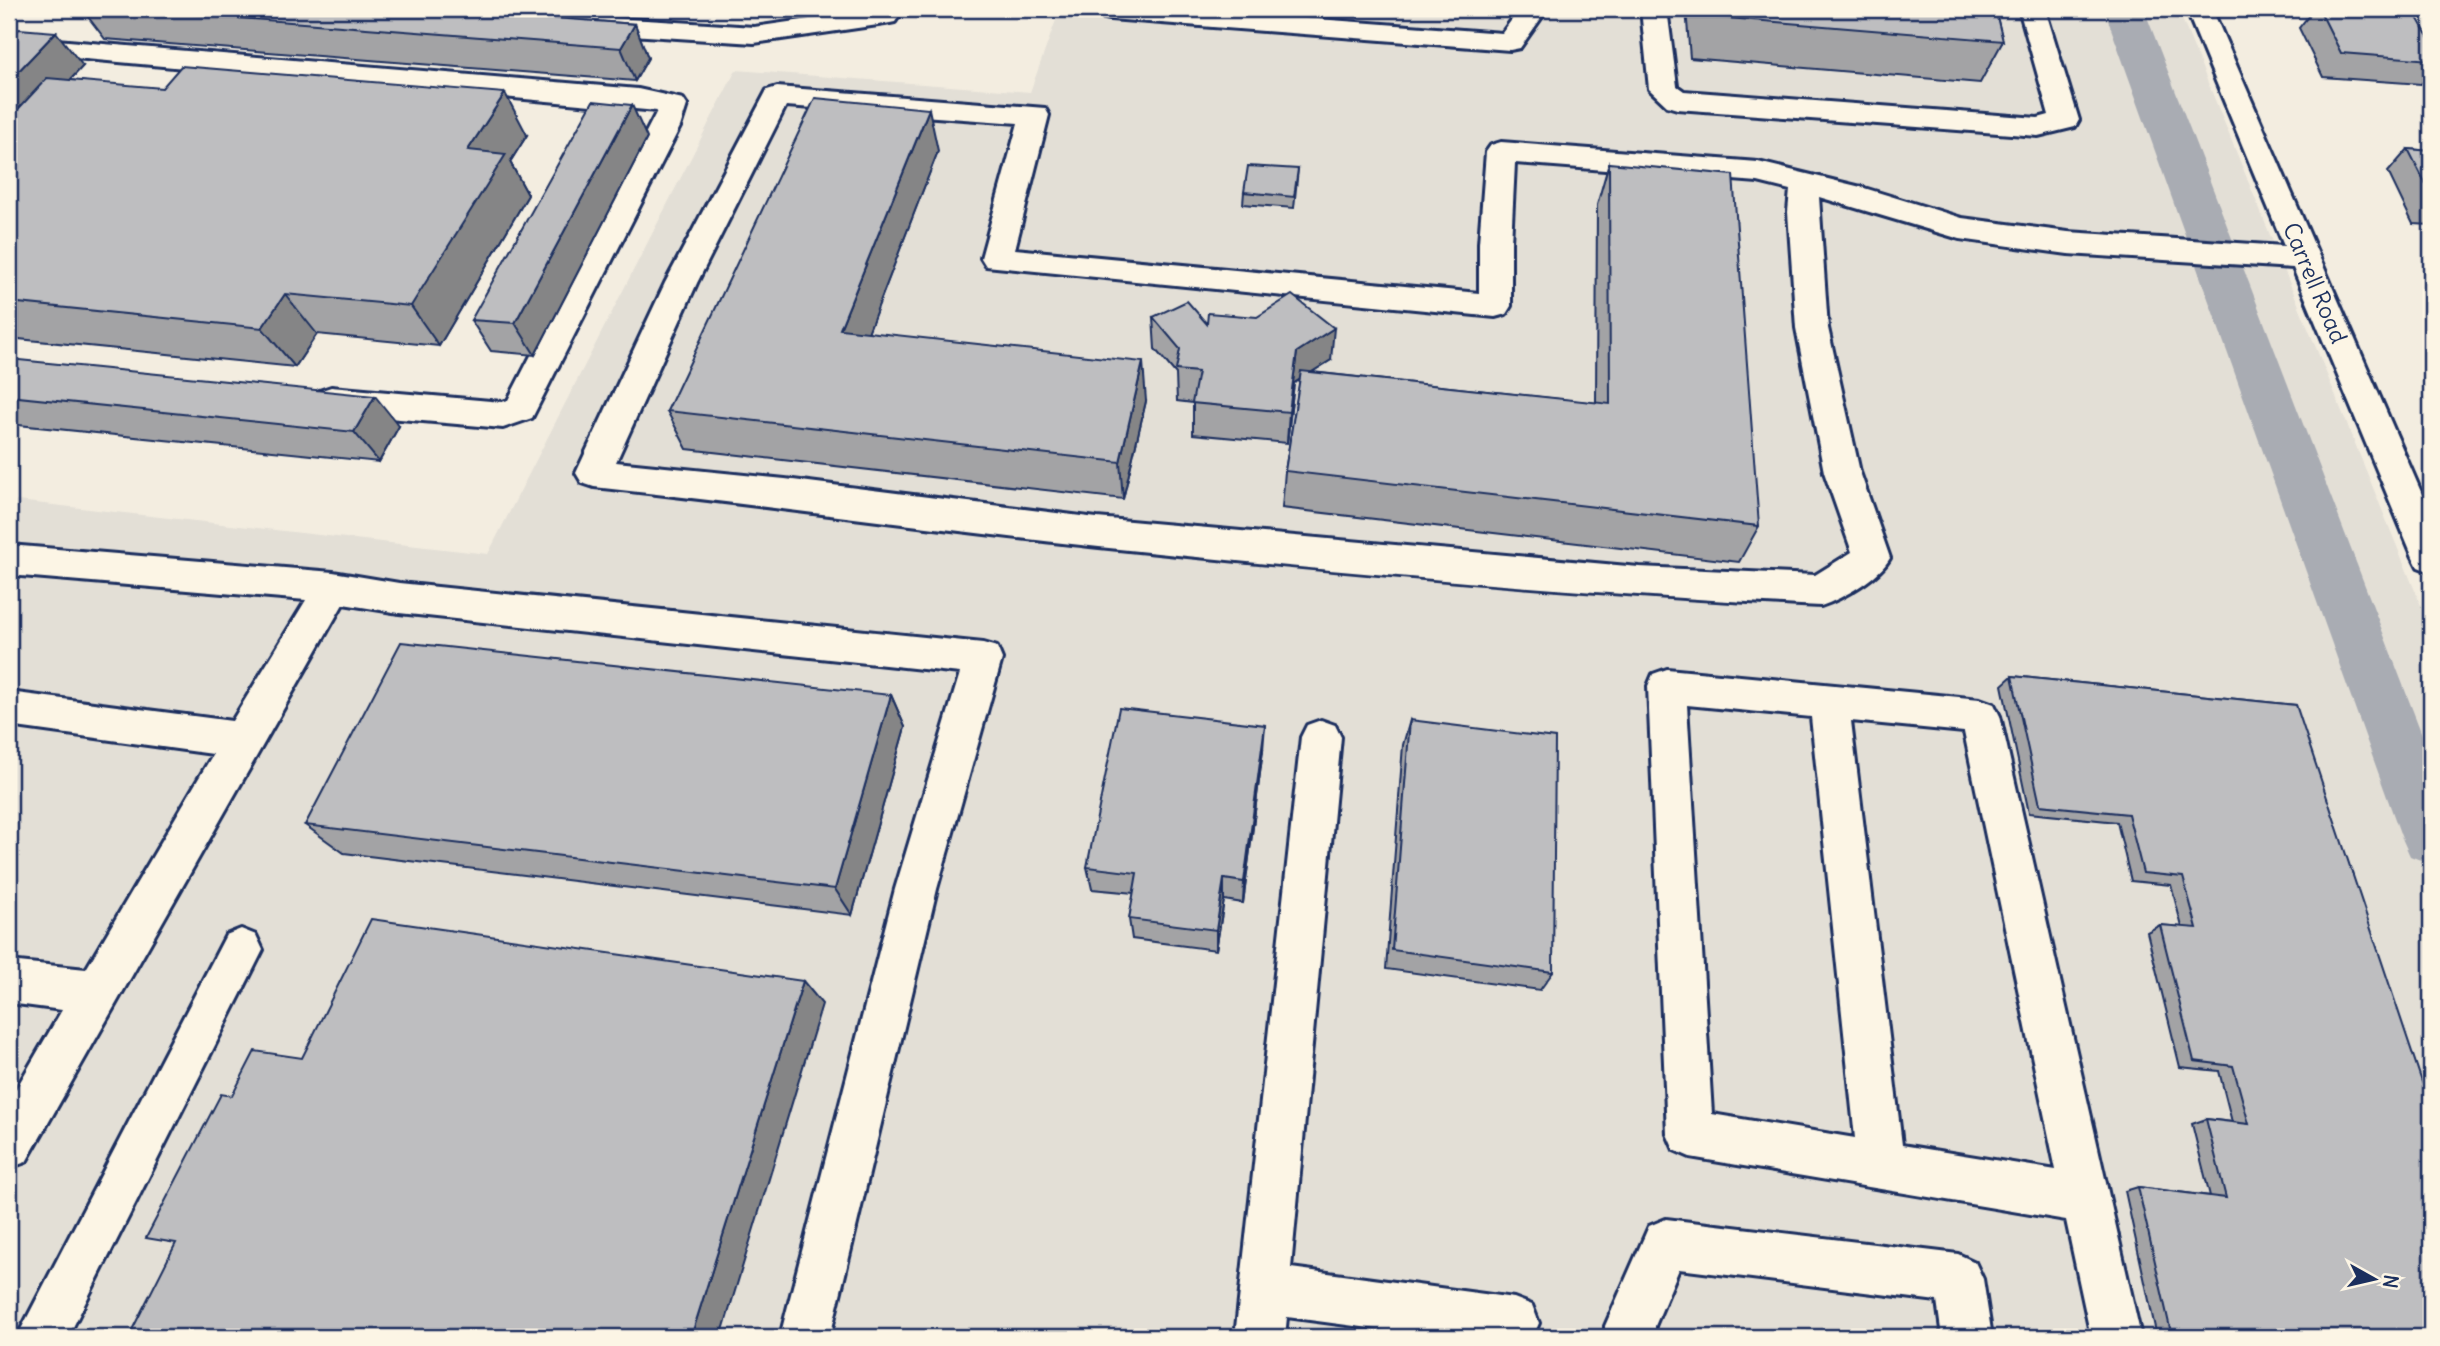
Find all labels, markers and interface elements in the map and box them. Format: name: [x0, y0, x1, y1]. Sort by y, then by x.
street label: Carrell Road: [2277, 218, 2354, 348]
north arrow: [2338, 1244, 2408, 1314]
text: N: [2378, 1273, 2404, 1290]

